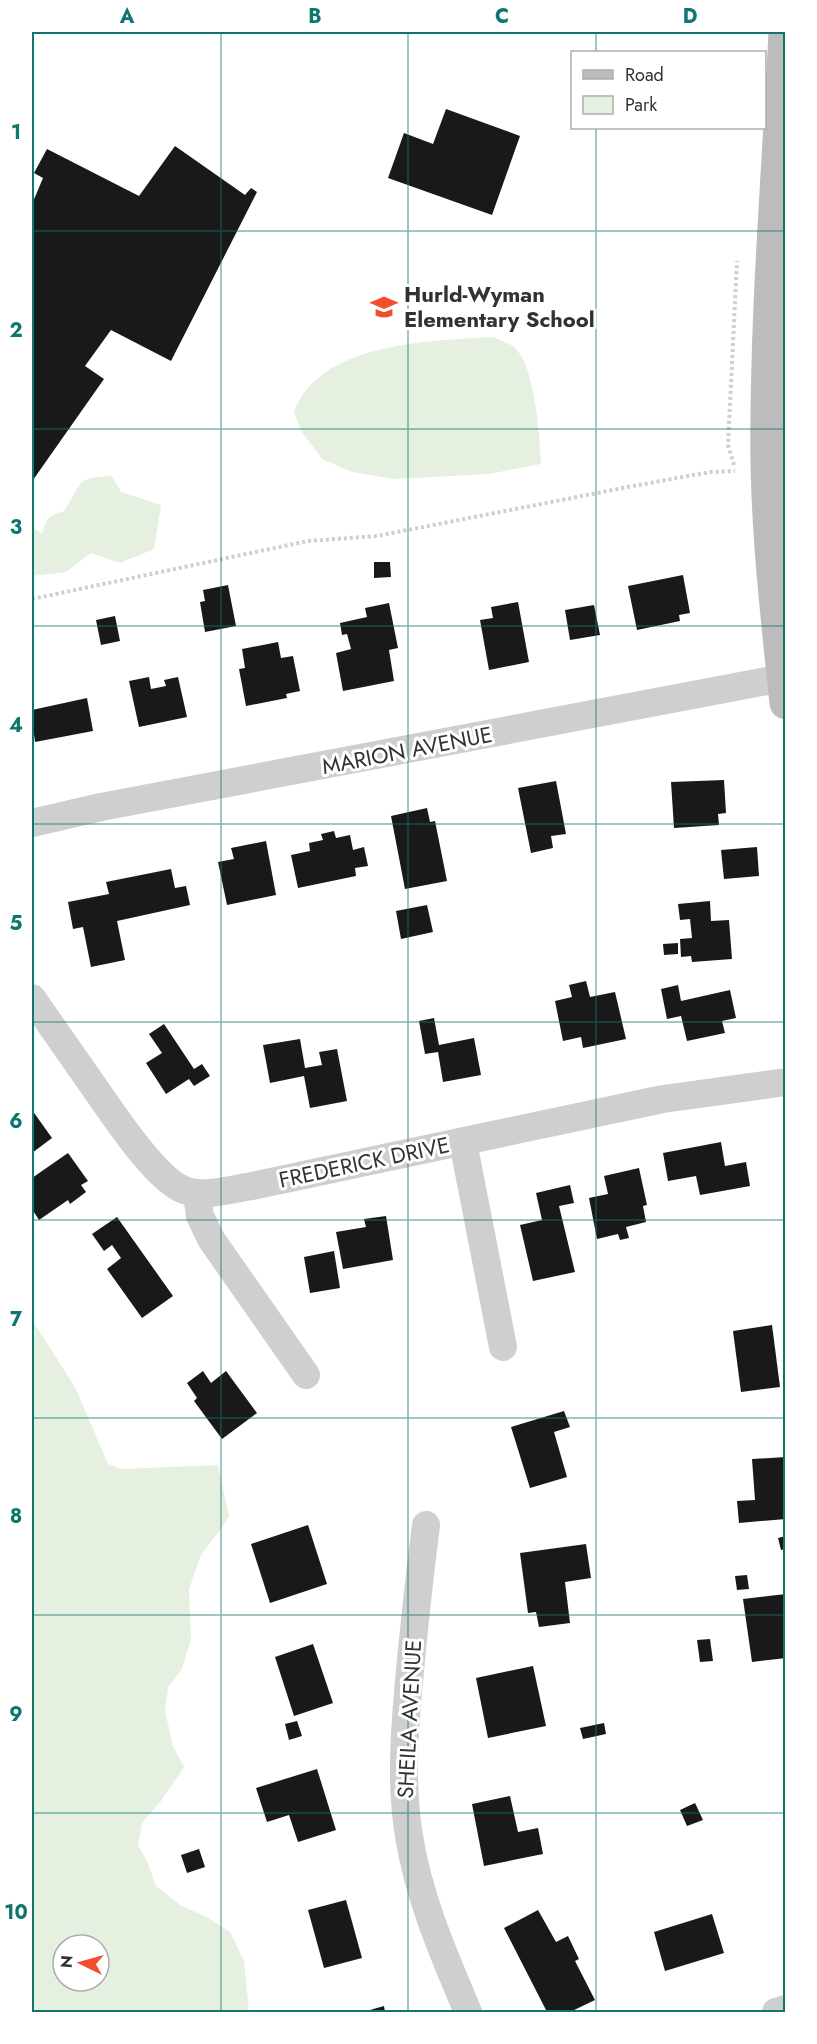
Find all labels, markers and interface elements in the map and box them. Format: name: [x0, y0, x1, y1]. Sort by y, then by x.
text: A: [119, 2, 135, 31]
text: B: [308, 2, 322, 31]
text: C: [495, 2, 509, 31]
text: D: [683, 2, 697, 31]
legend: [571, 51, 766, 129]
text: Road: [625, 62, 664, 88]
text: Park: [625, 92, 657, 118]
text: 1: [11, 118, 21, 147]
place label: Hurld-Wyman Elementary School: [404, 278, 595, 335]
school or university icon: Hurld-Wyman Elementary School: [369, 292, 399, 322]
text: 2: [9, 316, 23, 345]
text: 3: [10, 513, 22, 542]
text: 4: [9, 711, 23, 740]
street label: MARION AVENUE: [319, 718, 495, 782]
text: 5: [10, 909, 23, 938]
text: 6: [9, 1107, 23, 1136]
street label: FREDERICK DRIVE: [276, 1128, 452, 1196]
text: 7: [10, 1305, 23, 1334]
text: 8: [10, 1502, 22, 1531]
street label: SHEILA AVENUE: [389, 1639, 429, 1799]
text: 9: [9, 1700, 23, 1729]
text: 10: [4, 1898, 28, 1927]
north arrow: [51, 1933, 111, 1993]
text: N: [55, 1954, 79, 1969]

